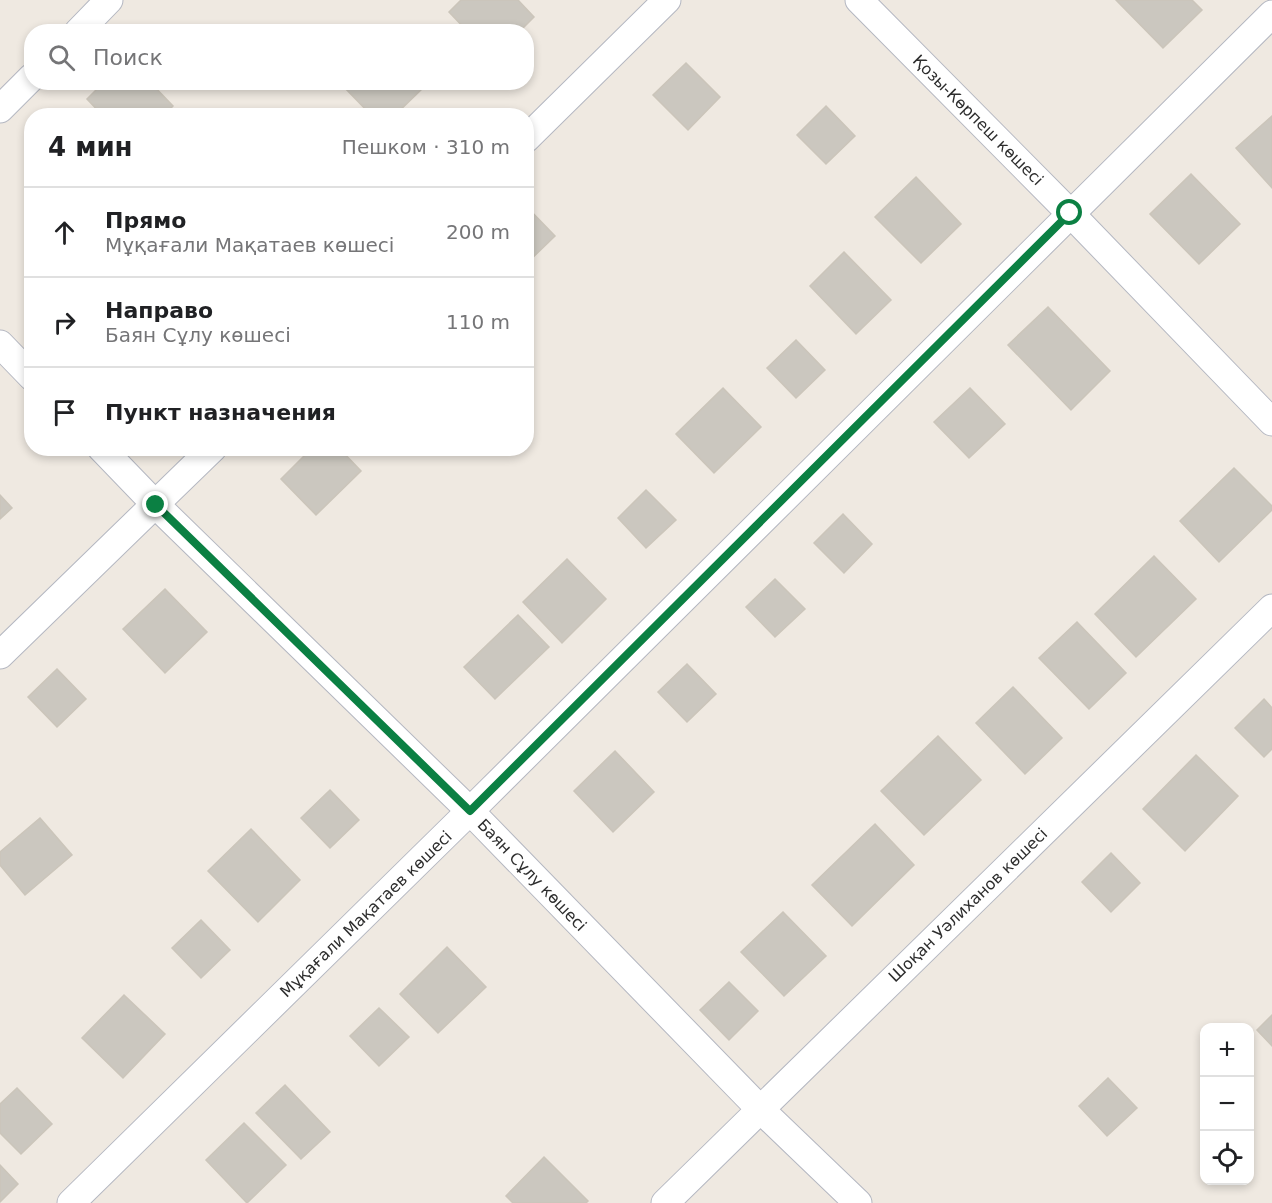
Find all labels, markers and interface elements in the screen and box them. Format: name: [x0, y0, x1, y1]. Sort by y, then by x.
search box: [24, 24, 534, 90]
icon: search: [45, 41, 78, 74]
text: Поиск: [93, 45, 163, 70]
street label: Қозы-Көрпеш көшесі: [909, 51, 1047, 189]
text: 4 мин: [48, 132, 133, 162]
text: Пешком · 310 m: [342, 135, 510, 159]
route start: [1056, 199, 1082, 225]
text: Прямо: [105, 208, 186, 233]
icon: ahead: [48, 216, 81, 249]
text: 200 m: [446, 220, 510, 244]
text: Мұқағали Мақатаев көшесі: [105, 233, 394, 257]
text: Направо: [105, 298, 213, 323]
icon: right: [48, 306, 81, 339]
text: 110 m: [446, 310, 510, 334]
text: Баян Сұлу көшесі: [105, 323, 291, 347]
icon: arrive: [48, 396, 81, 429]
text: Пункт назначения: [105, 400, 336, 425]
route end: [142, 491, 168, 517]
street label: Баян Сұлу көшесі: [474, 815, 590, 935]
street label: Шоқан Уәлиханов көшесі: [885, 824, 1051, 986]
street label: Мұқағали Мақатаев көшесі: [276, 827, 456, 1001]
map controls: [1200, 1023, 1254, 1185]
button: +: [1200, 1023, 1254, 1077]
button: −: [1200, 1077, 1254, 1131]
button: locate: [1200, 1131, 1254, 1185]

